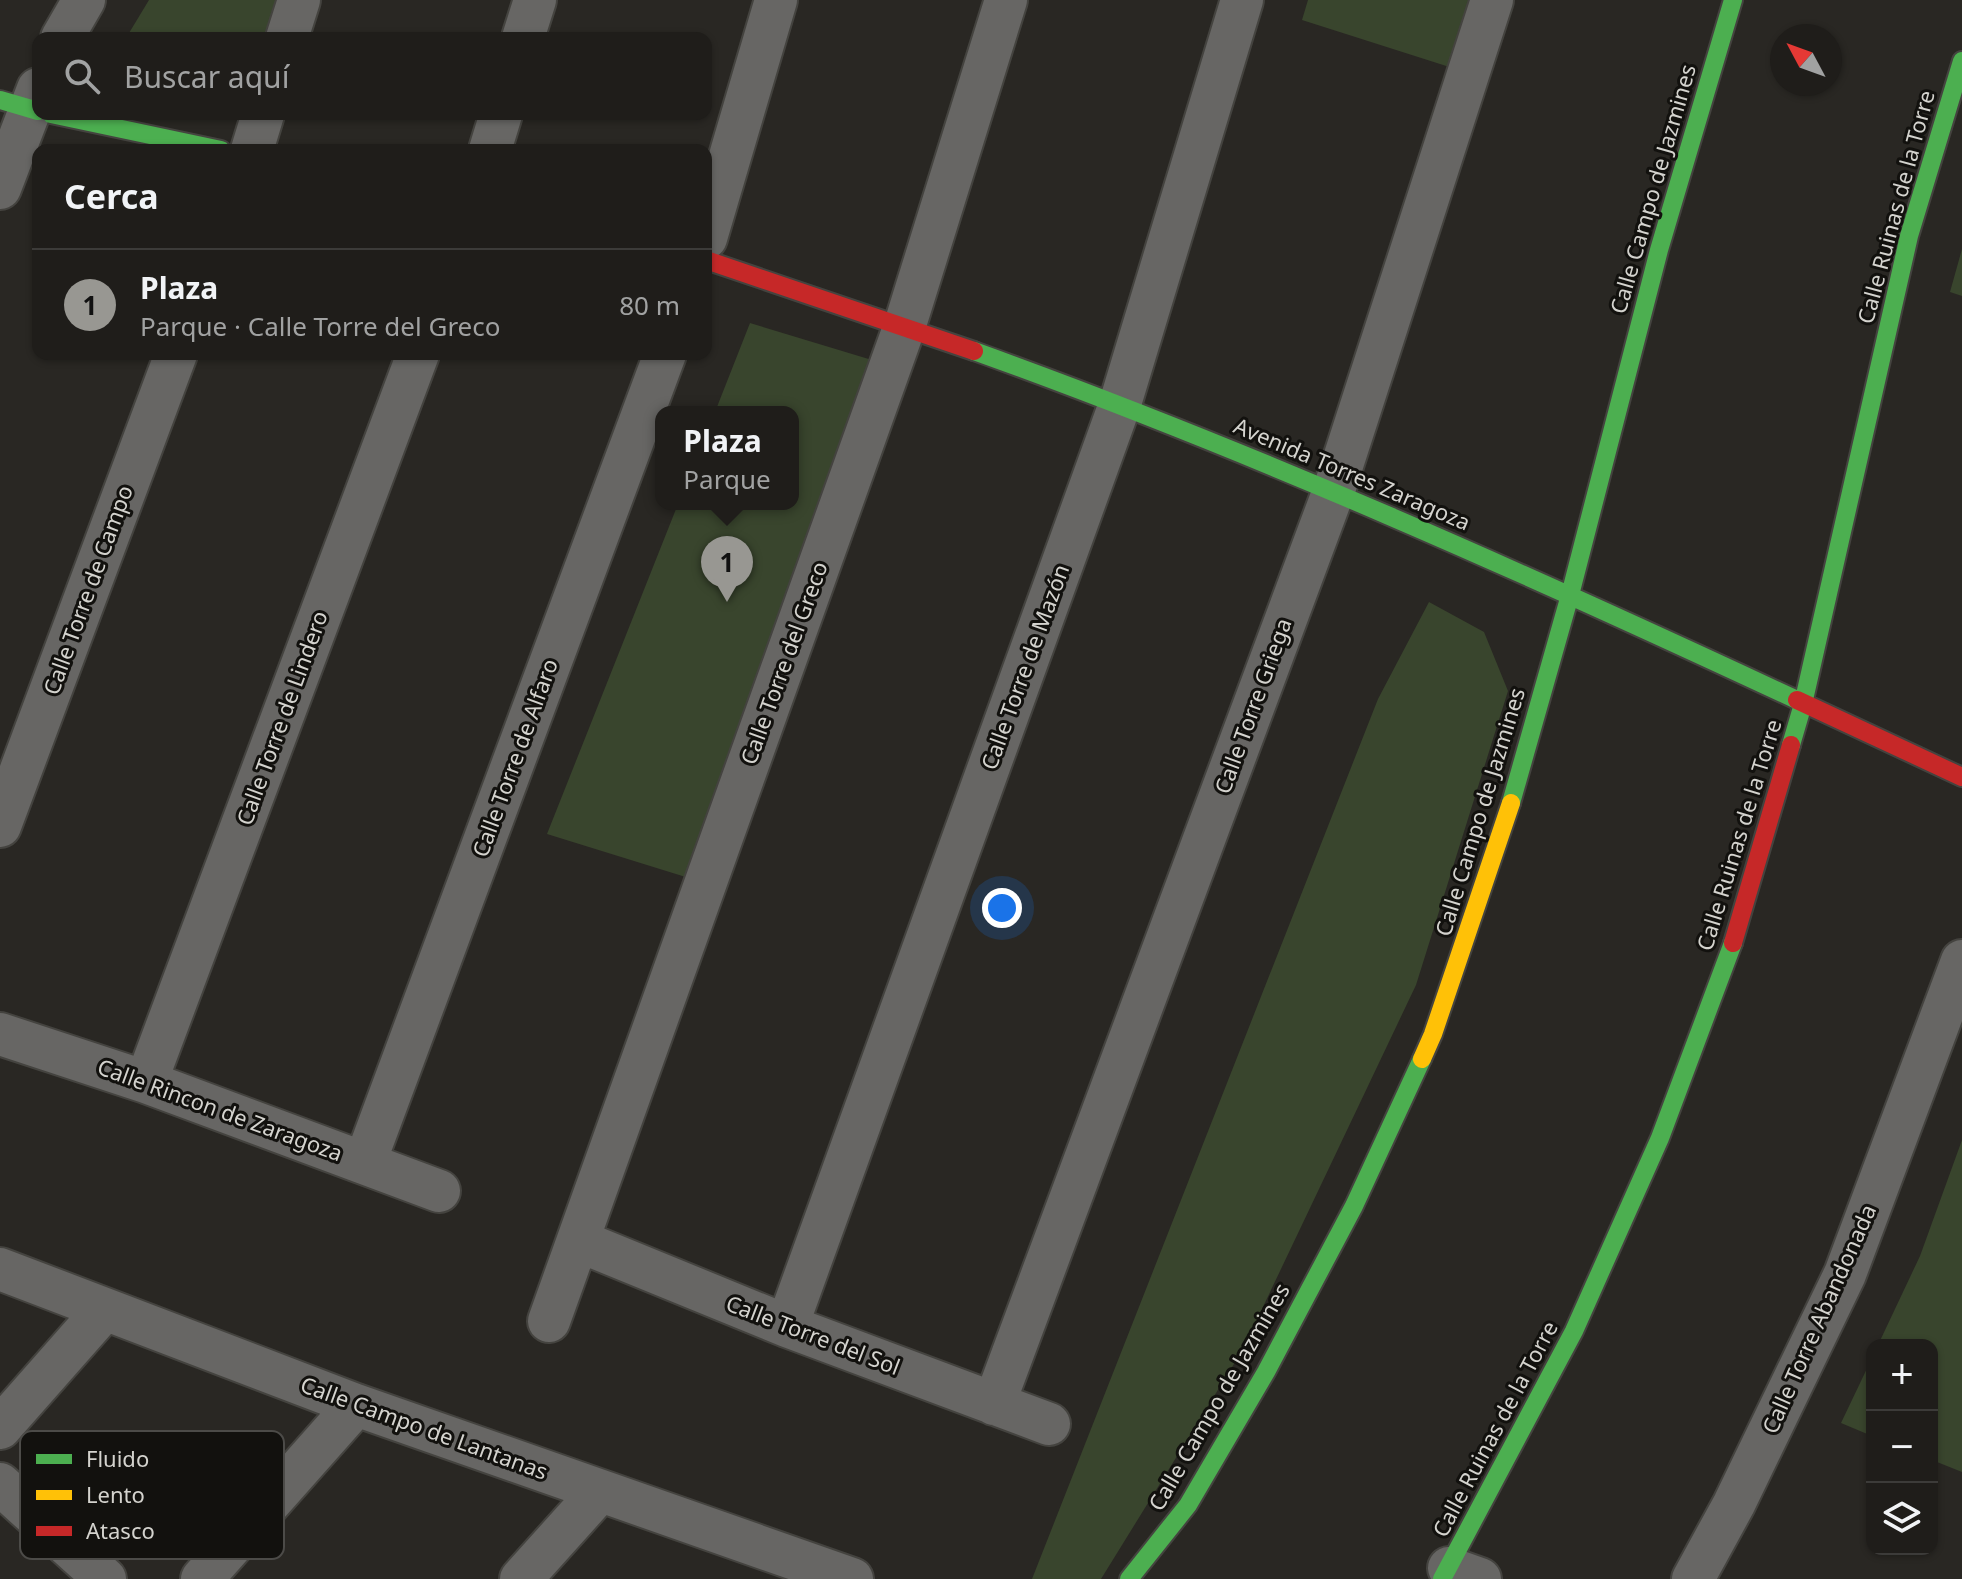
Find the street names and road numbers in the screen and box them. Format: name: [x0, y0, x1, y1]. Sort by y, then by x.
street label: Calle Campo de Jazmines: [1602, 60, 1702, 317]
street label: Calle Ruinas de la Torre: [1849, 87, 1941, 327]
street label: Avenida Torres Zaragoza: [1230, 410, 1475, 537]
street label: Calle Torre de Campo: [35, 481, 139, 699]
street label: Calle Torre del Greco: [732, 557, 834, 768]
street label: Calle Torre de Mazón: [973, 560, 1075, 774]
street label: Calle Torre de Lindero: [228, 606, 334, 829]
street label: Calle Torre Griega: [1206, 614, 1298, 798]
street label: Calle Torre de Alfaro: [464, 654, 564, 861]
street label: Calle Campo de Jazmines: [1427, 684, 1531, 940]
street label: Calle Ruinas de la Torre: [1689, 715, 1788, 954]
street label: Calle Rincon de Zaragoza: [94, 1051, 347, 1167]
street label: Calle Torre Abandonada: [1754, 1199, 1882, 1438]
street label: Calle Campo de Jazmines: [1141, 1277, 1296, 1516]
street label: Calle Torre del Sol: [722, 1287, 905, 1381]
street label: Calle Ruinas de la Torre: [1424, 1315, 1564, 1542]
street label: Calle Campo de Lantanas: [297, 1368, 552, 1486]

